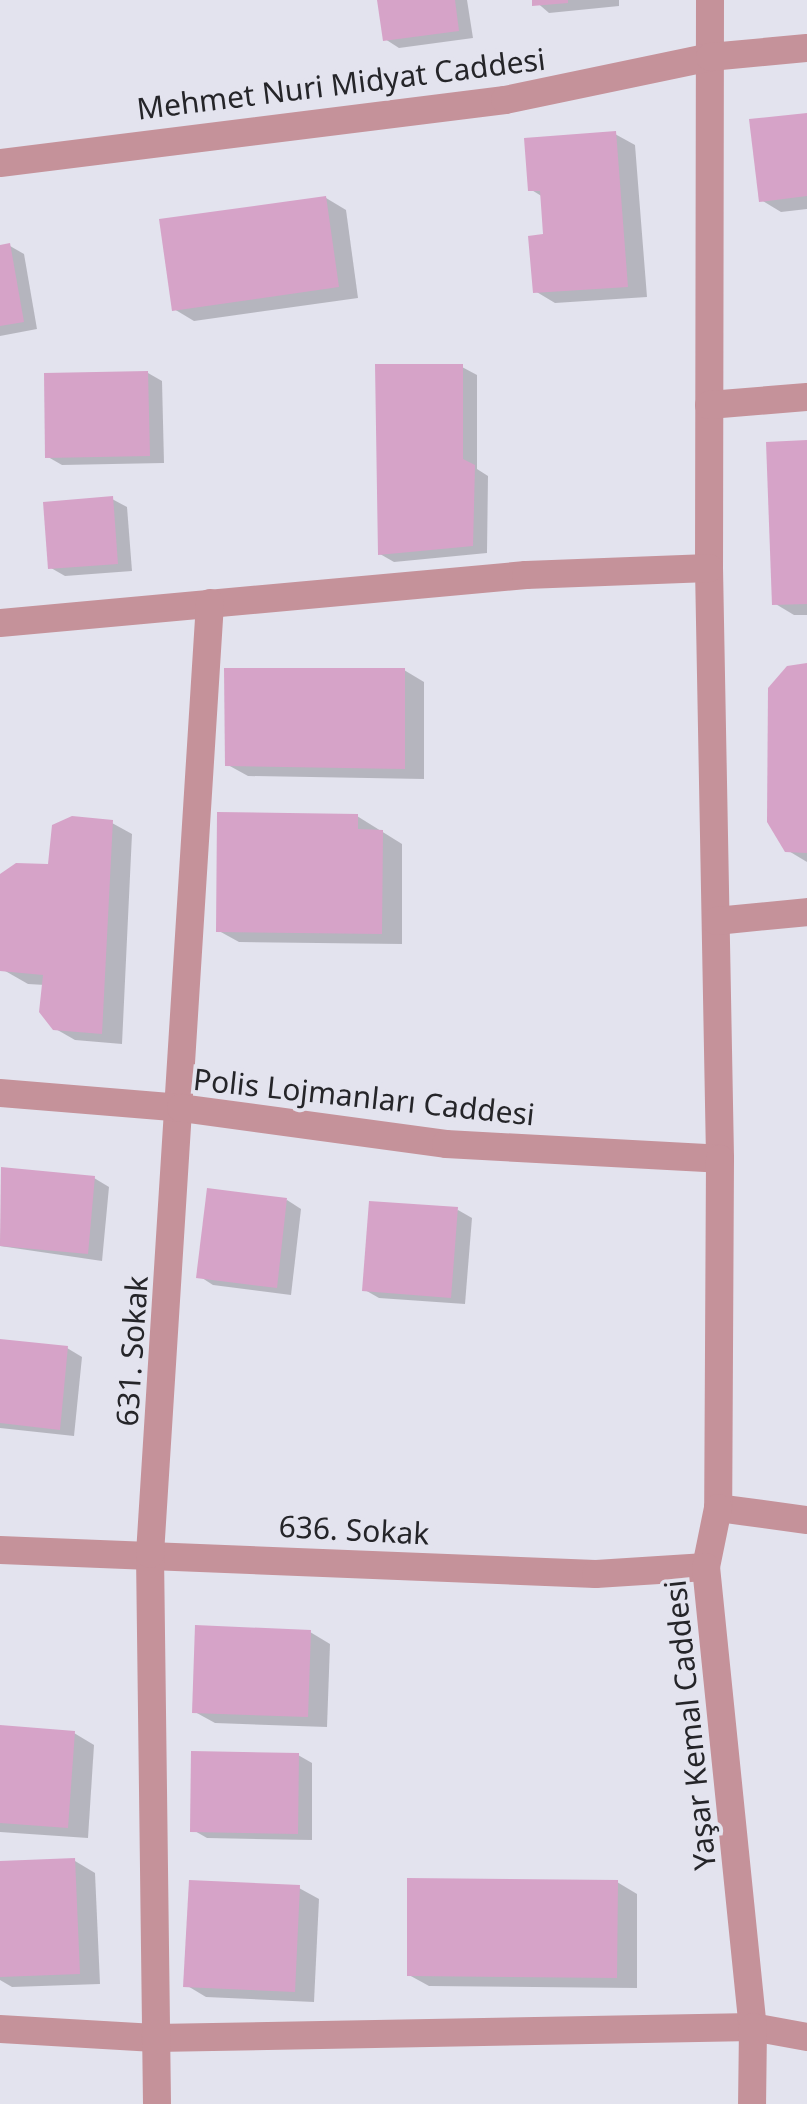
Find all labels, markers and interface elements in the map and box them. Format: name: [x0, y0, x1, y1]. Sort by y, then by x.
street label: Mehmet Nuri Midyat Caddesi: [135, 41, 547, 127]
street label: Polis Lojmanları Caddesi: [191, 1061, 537, 1133]
street label: 631. Sokak: [109, 1275, 155, 1427]
street label: 636. Sokak: [278, 1508, 430, 1552]
street label: Yaşar Kemal Caddesi: [657, 1578, 723, 1872]

